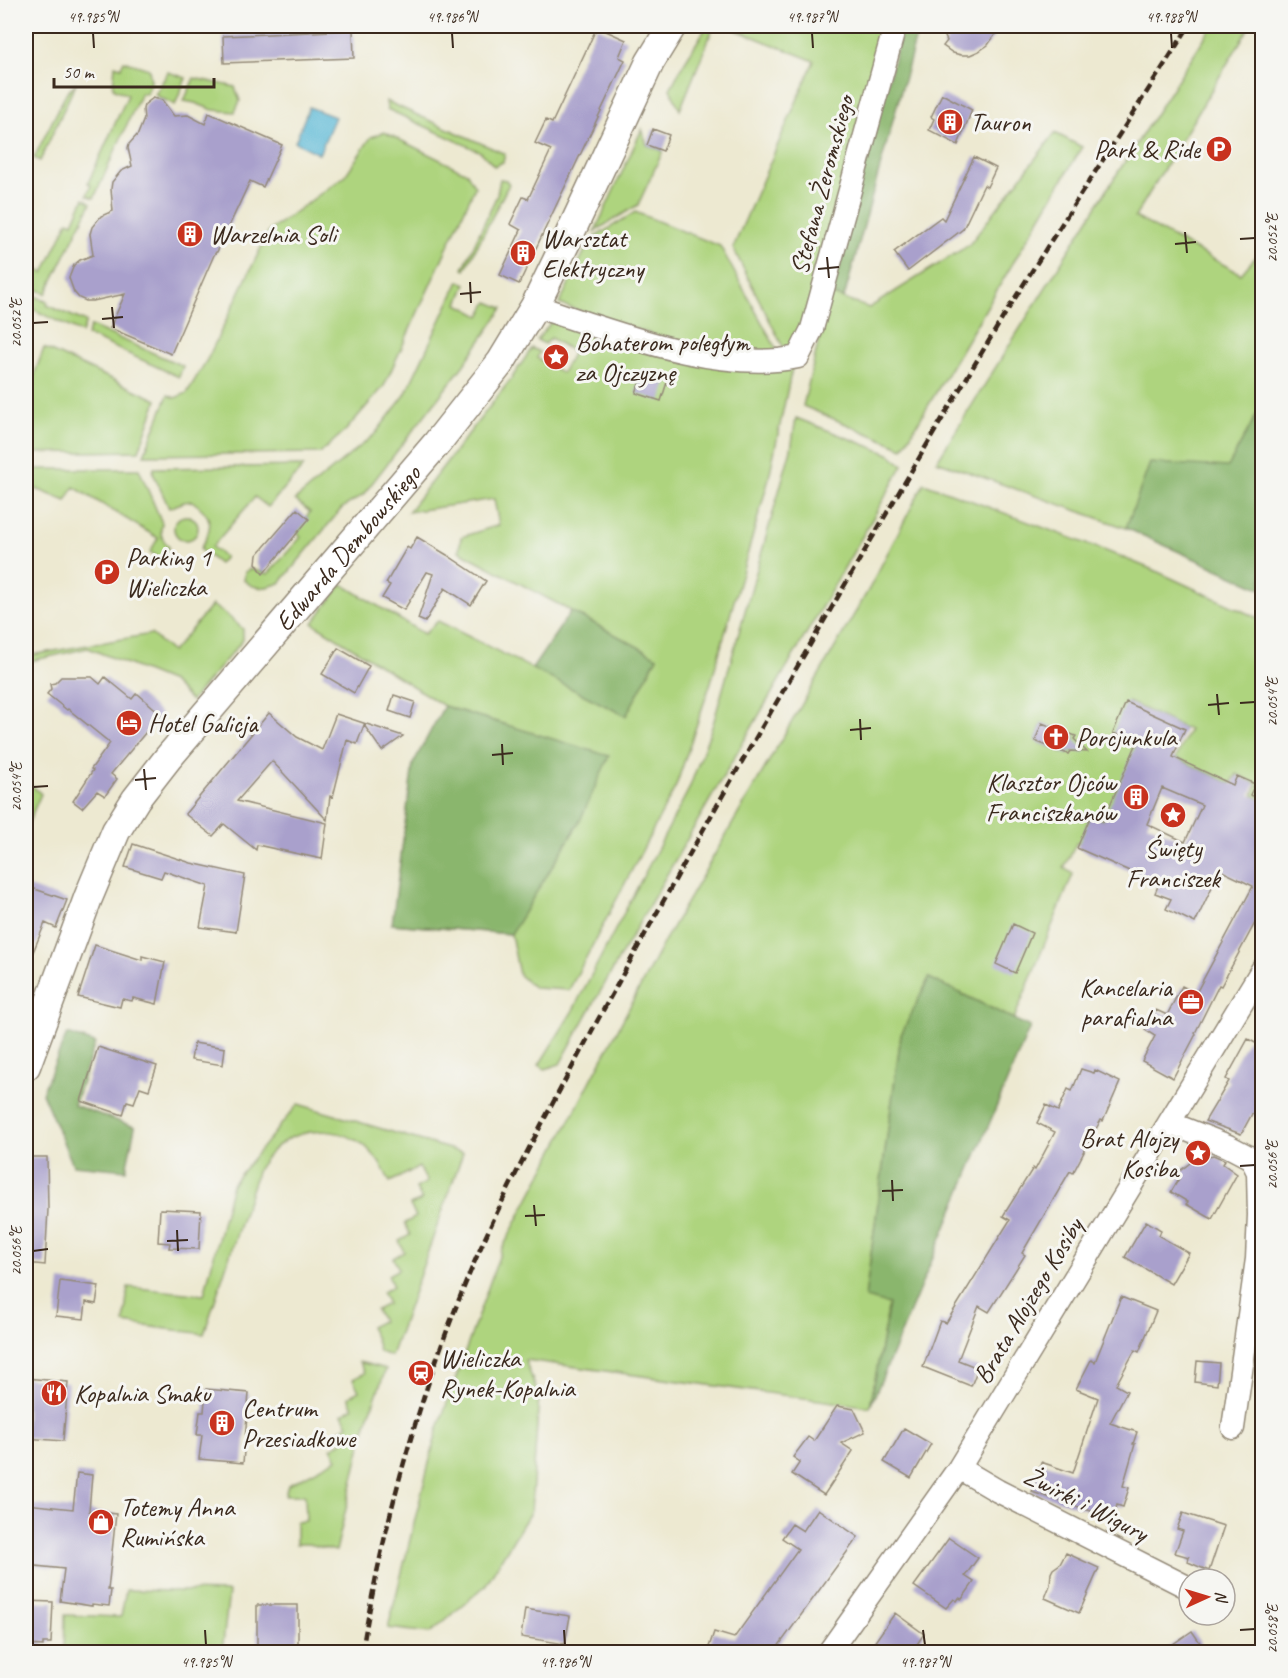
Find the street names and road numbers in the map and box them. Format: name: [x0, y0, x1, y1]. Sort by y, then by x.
street label: Stefana Żeromskiego: [782, 89, 862, 278]
street label: Edwarda Dembowskiego: [267, 456, 429, 638]
street label: Brata Alojzego Kosiby: [966, 1210, 1092, 1390]
street label: Żwirki i Wigury: [1018, 1459, 1155, 1550]

